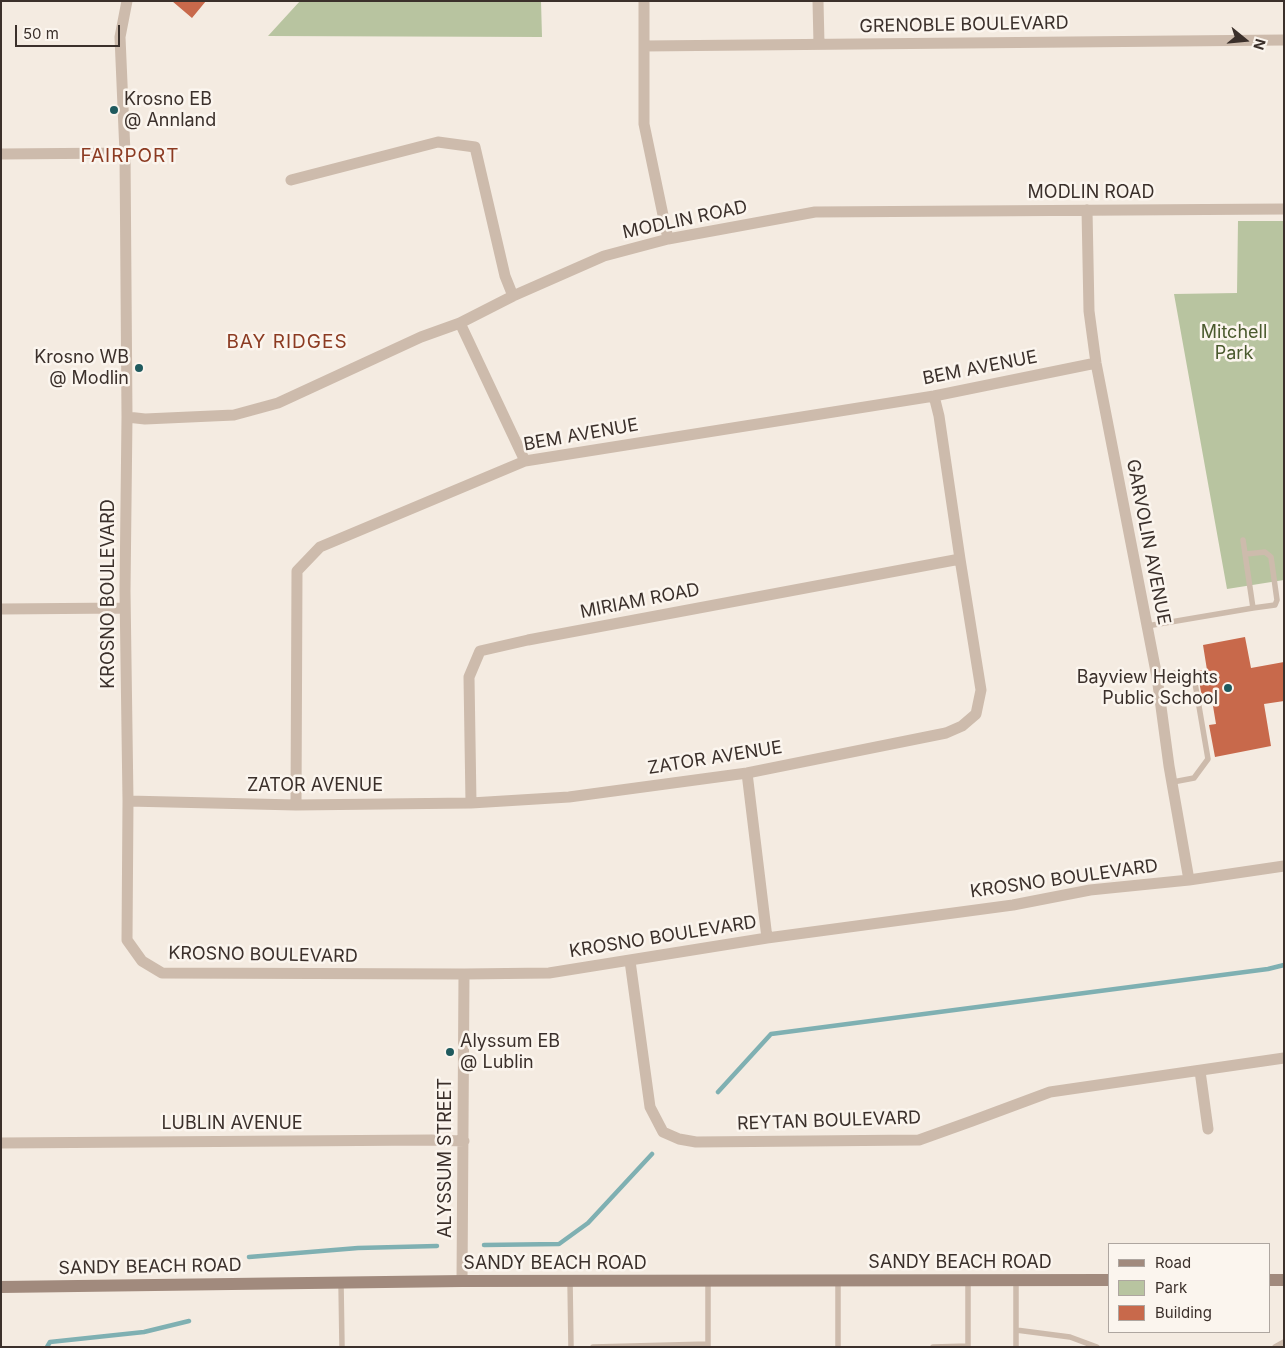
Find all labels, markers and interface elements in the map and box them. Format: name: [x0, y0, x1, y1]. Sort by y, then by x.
street label: GRENOBLE BOULEVARD: [859, 12, 1069, 38]
scale bar: [18, 15, 122, 47]
north arrow: [1220, 15, 1270, 65]
text: 50 m: [23, 24, 59, 43]
text: N: [1250, 37, 1270, 52]
place label: Krosno EB @ Annland: [124, 89, 216, 132]
marker: Krosno EB @ Annland: [108, 104, 120, 116]
district label: FAIRPORT: [79, 145, 181, 167]
street label: MODLIN ROAD: [1028, 182, 1154, 204]
street label: MODLIN ROAD: [621, 196, 749, 244]
park label: Mitchell Park: [1201, 322, 1267, 364]
district label: BAY RIDGES: [225, 331, 349, 353]
street label: BEM AVENUE: [921, 346, 1039, 390]
place label: Krosno WB @ Modlin: [34, 347, 129, 389]
marker: Krosno WB @ Modlin: [133, 362, 145, 374]
street label: BEM AVENUE: [522, 414, 640, 456]
street label: GARVOLIN AVENUE: [1121, 457, 1175, 627]
street label: KROSNO BOULEVARD: [98, 499, 120, 689]
street label: MIRIAM ROAD: [578, 579, 702, 623]
place label: Bayview Heights Public School: [1077, 667, 1218, 710]
marker: Bayview Heights Public School: [1222, 682, 1234, 694]
street label: ZATOR AVENUE: [646, 737, 784, 779]
street label: ZATOR AVENUE: [247, 775, 383, 797]
street label: KROSNO BOULEVARD: [969, 855, 1159, 903]
street label: KROSNO BOULEVARD: [568, 912, 758, 962]
street label: KROSNO BOULEVARD: [168, 943, 358, 967]
place label: Alyssum EB @ Lublin: [460, 1031, 560, 1074]
marker: Alyssum EB @ Lublin: [444, 1046, 456, 1058]
street label: ALYSSUM STREET: [435, 1078, 457, 1238]
street label: REYTAN BOULEVARD: [737, 1107, 921, 1135]
street label: LUBLIN AVENUE: [161, 1113, 303, 1135]
legend: [1108, 1243, 1270, 1333]
street label: SANDY BEACH ROAD: [868, 1252, 1052, 1274]
street label: SANDY BEACH ROAD: [463, 1253, 647, 1275]
text: Road: [1155, 1253, 1191, 1272]
street label: SANDY BEACH ROAD: [58, 1255, 242, 1279]
text: Park: [1155, 1278, 1187, 1297]
text: Building: [1155, 1303, 1212, 1322]

